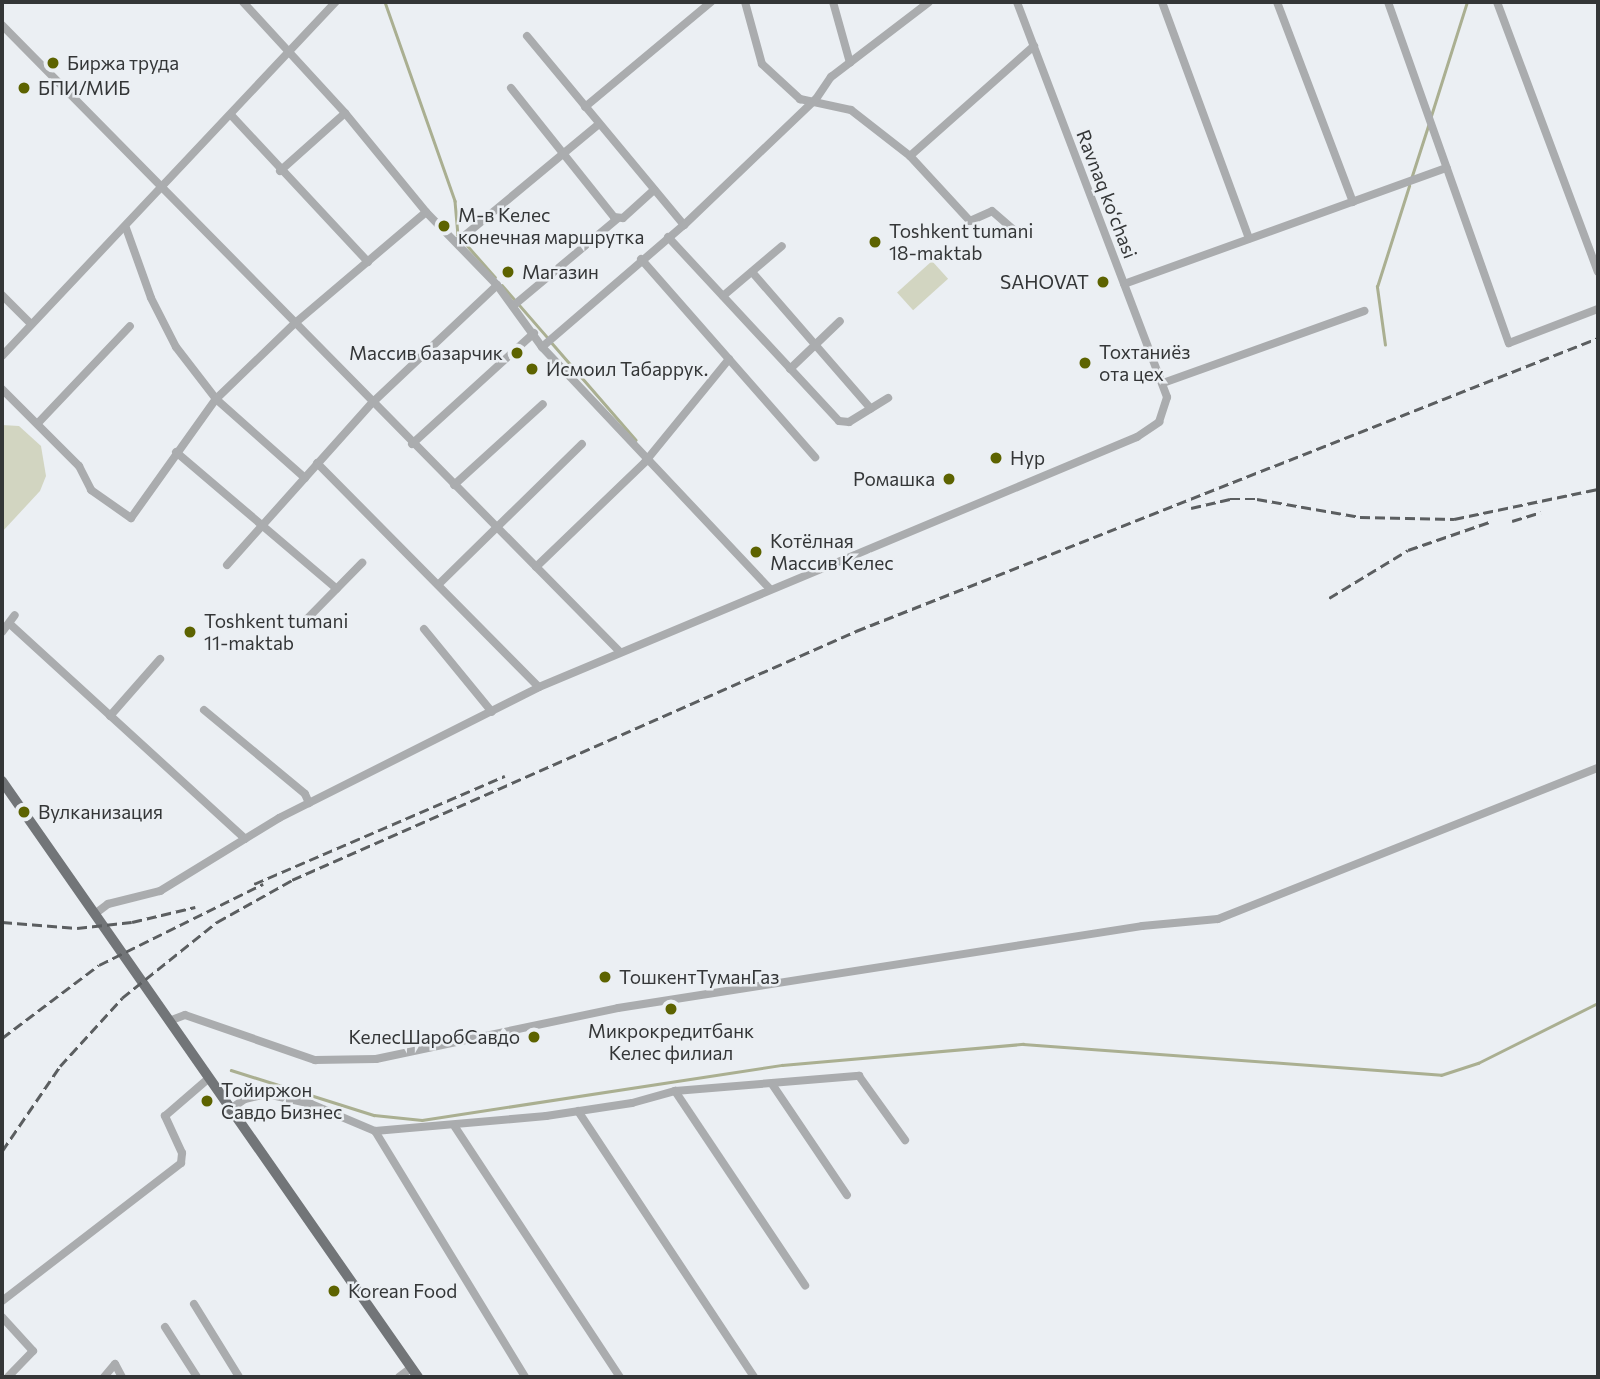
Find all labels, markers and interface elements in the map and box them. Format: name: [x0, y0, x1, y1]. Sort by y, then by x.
place label: Биржа труда: [67, 52, 179, 74]
marker: Биржа труда: [45, 55, 61, 71]
place label: БПИ/МИБ: [38, 77, 130, 99]
marker: БПИ/МИБ: [16, 80, 32, 96]
street label: Ravnaq ko‘chasi: [1072, 126, 1142, 262]
place label: М-в Келес конечная маршрутка: [458, 204, 644, 248]
marker: М-в Келес конечная маршрутка: [436, 218, 452, 234]
place label: Toshkent tumani 18-maktab: [889, 220, 1033, 264]
marker: Toshkent tumani 18-maktab: [867, 234, 883, 250]
place label: Магазин: [522, 261, 599, 283]
marker: Магазин: [500, 264, 516, 280]
place label: SAHOVAT: [1000, 271, 1089, 293]
marker: SAHOVAT: [1095, 274, 1111, 290]
place label: Тохтаниёз ота цех: [1099, 341, 1190, 385]
place label: Массив базарчик: [349, 342, 503, 364]
marker: Массив базарчик: [509, 345, 525, 361]
marker: Тохтаниёз ота цех: [1077, 355, 1093, 371]
place label: Исмоил Табаррук.: [546, 358, 708, 380]
marker: Исмоил Табаррук.: [524, 361, 540, 377]
place label: Нур: [1010, 447, 1045, 469]
marker: Нур: [988, 450, 1004, 466]
place label: Ромашка: [853, 468, 935, 490]
marker: Ромашка: [941, 471, 957, 487]
place label: Котёлная Массив Келес: [770, 530, 894, 574]
marker: Котёлная Массив Келес: [748, 544, 764, 560]
place label: Toshkent tumani 11-maktab: [204, 610, 348, 654]
marker: Toshkent tumani 11-maktab: [182, 624, 198, 640]
place label: Вулканизация: [38, 801, 163, 823]
marker: Вулканизация: [16, 804, 32, 820]
place label: ТошкентТуманГаз: [619, 966, 779, 988]
marker: ТошкентТуманГаз: [597, 969, 613, 985]
marker: Микрокредитбанк Келес филиал: [663, 1001, 679, 1017]
place label: Микрокредитбанк Келес филиал: [588, 1020, 754, 1064]
place label: КелесШаробСавдо: [348, 1026, 520, 1048]
marker: КелесШаробСавдо: [526, 1029, 542, 1045]
place label: Тойиржон Савдо Бизнес: [221, 1079, 342, 1123]
marker: Тойиржон Савдо Бизнес: [199, 1093, 215, 1109]
place label: Korean Food: [348, 1280, 457, 1302]
marker: Korean Food: [326, 1283, 342, 1299]

